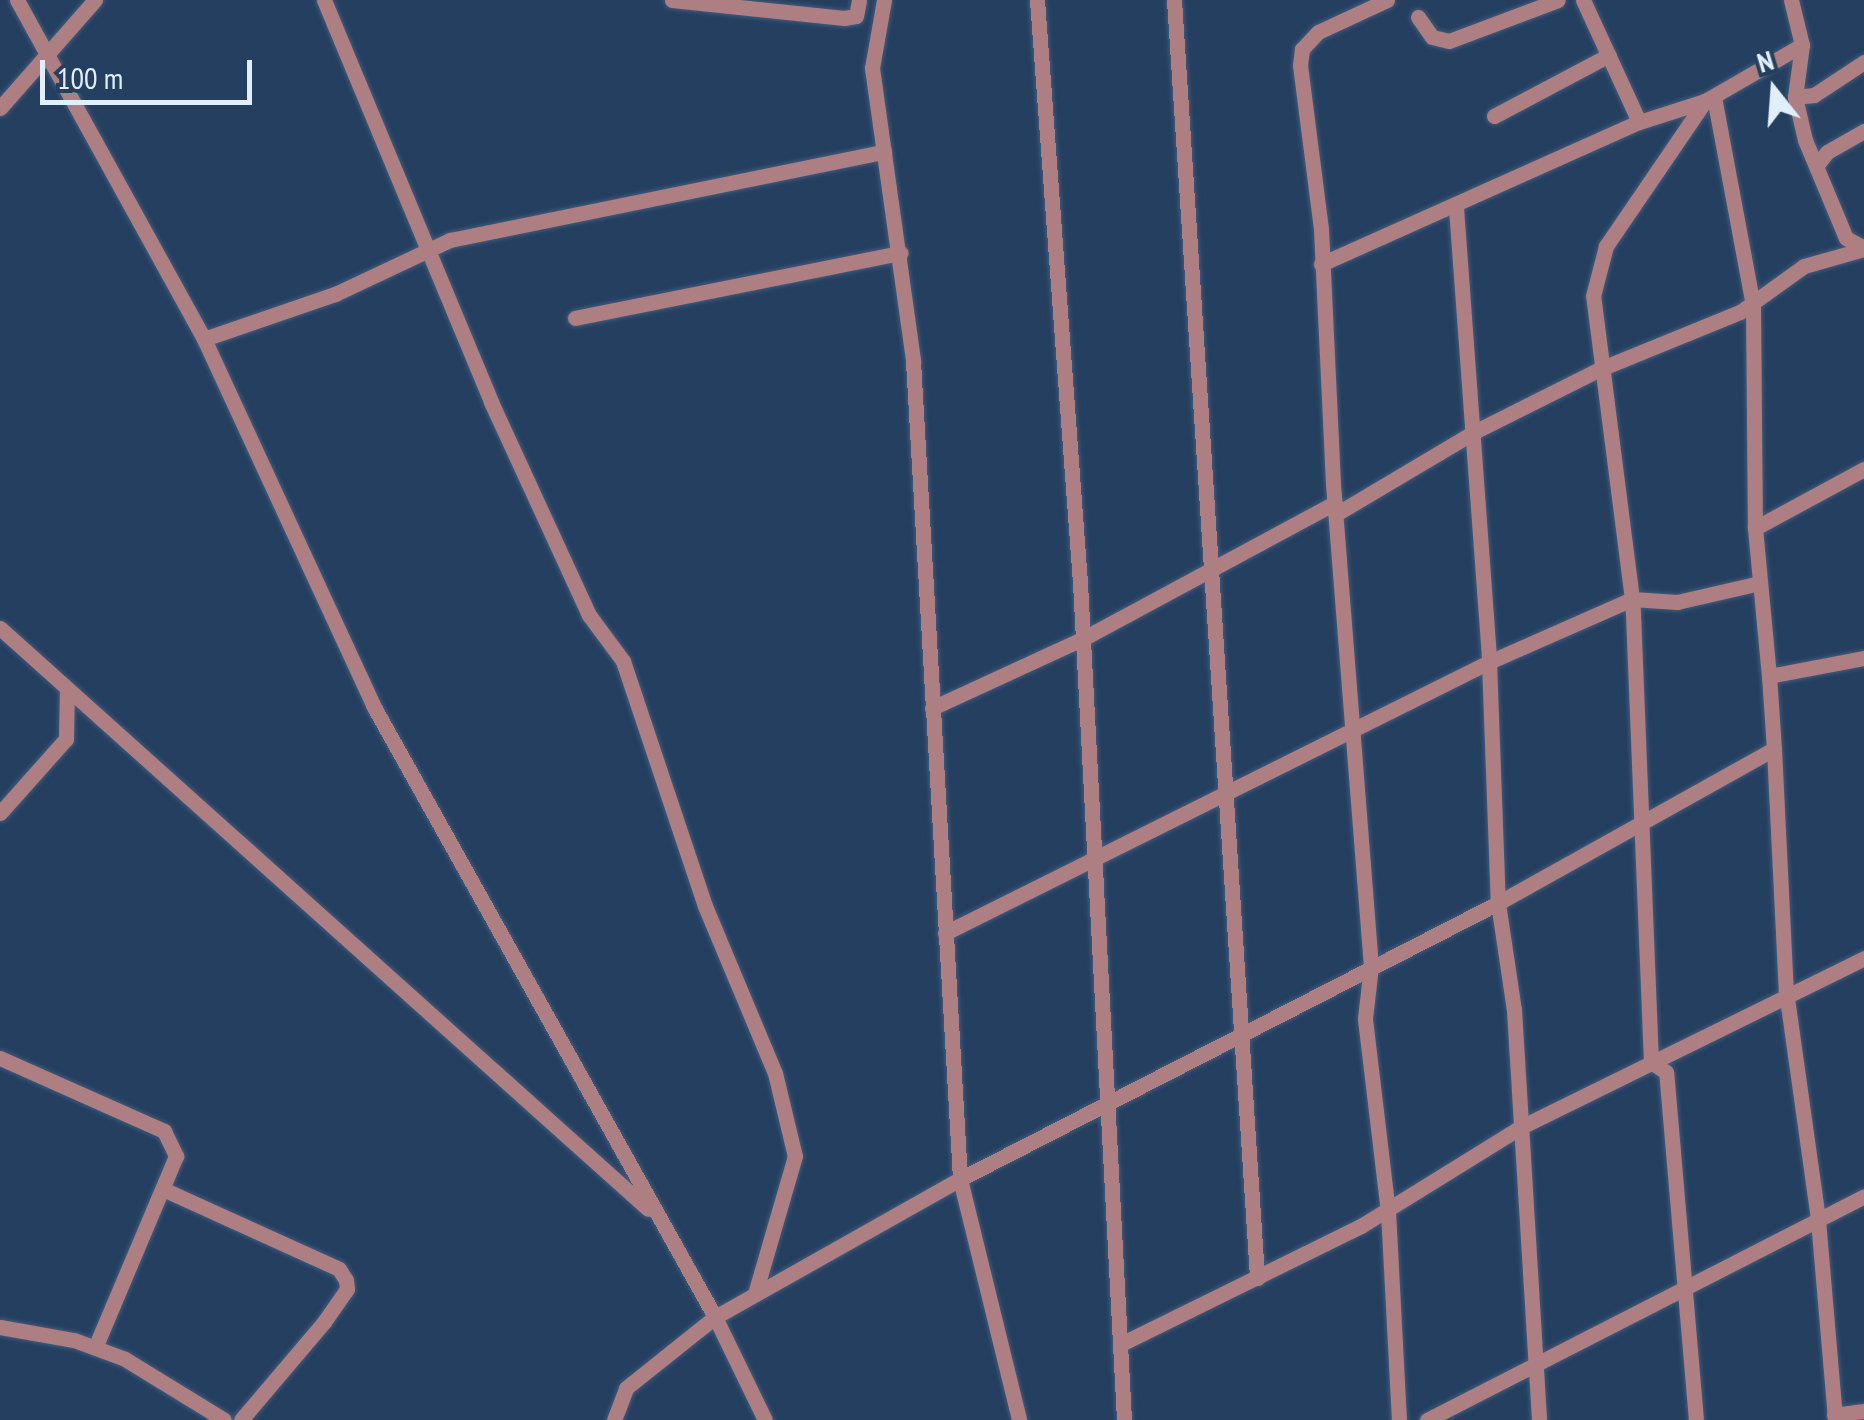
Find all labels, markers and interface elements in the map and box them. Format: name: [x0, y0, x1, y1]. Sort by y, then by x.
scale bar: [45, 40, 258, 102]
north arrow: [1724, 40, 1824, 140]
text: N: [1752, 41, 1778, 81]
text: 100 m: [57, 58, 123, 97]

